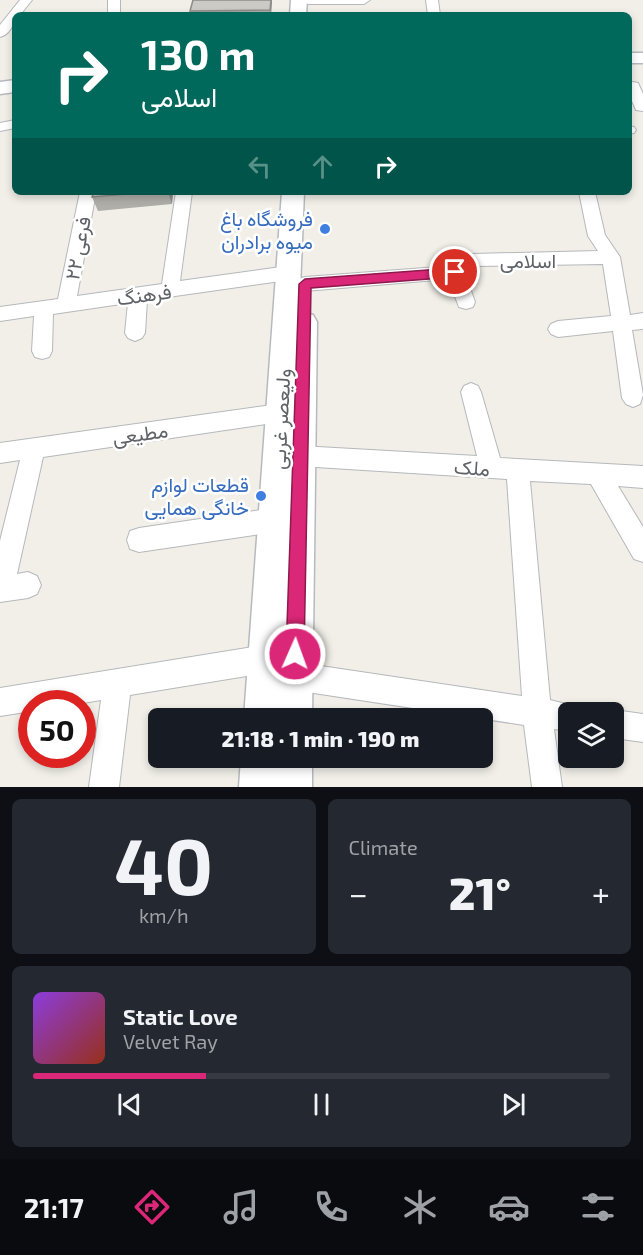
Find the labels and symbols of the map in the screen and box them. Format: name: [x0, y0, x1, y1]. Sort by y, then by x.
place label: فروشگاه باغ میوه برادران: [220, 206, 313, 255]
street label: فرعی ۲۲: [59, 214, 97, 282]
marker: فروشگاه باغ میوه برادران: [318, 222, 332, 236]
pin: [429, 246, 480, 297]
street label: اسلامی: [500, 248, 556, 273]
street label: فرهنگ: [115, 278, 173, 312]
street label: ولیعصر غربی: [265, 368, 297, 470]
street label: مطیعی: [111, 417, 169, 450]
street label: ملک: [453, 454, 491, 480]
place label: قطعات لوازم خانگی همایی: [144, 472, 249, 520]
marker: قطعات لوازم خانگی همایی: [254, 489, 268, 503]
position arrow: [263, 622, 327, 686]
speed limit sign: 50: [18, 690, 96, 768]

